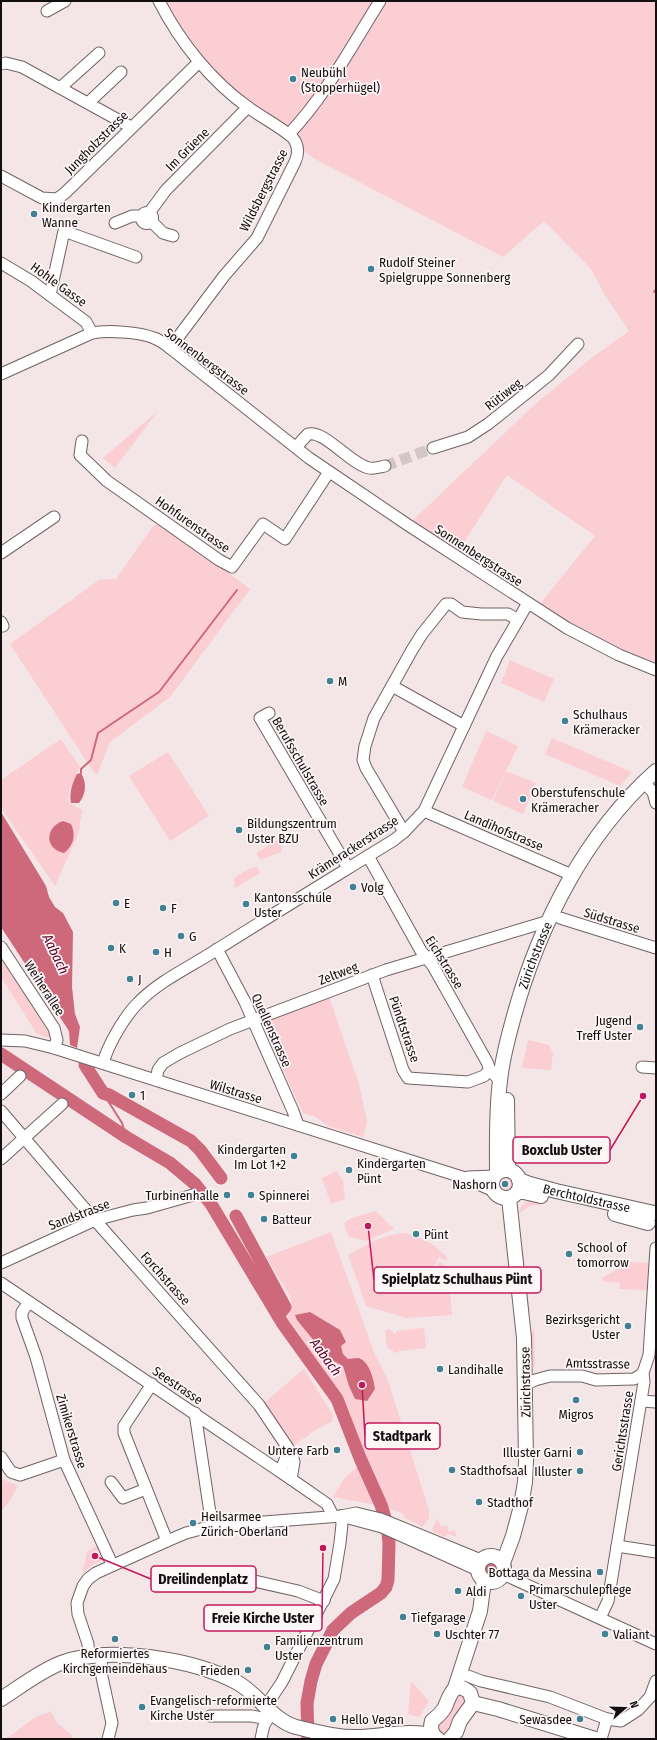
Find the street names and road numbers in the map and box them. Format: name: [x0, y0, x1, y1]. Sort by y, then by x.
street label: Jungholzstrasse: [62, 108, 131, 177]
street label: Im Grüene: [163, 125, 212, 174]
street label: Wildsbergstrasse: [236, 147, 291, 234]
street label: Hohle Gasse: [28, 259, 90, 310]
street label: Sonnenbergstrasse: [162, 325, 252, 398]
street label: Rütiweg: [482, 375, 525, 413]
street label: Hohfurenstrasse: [153, 493, 233, 556]
street label: Sonnenbergstrasse: [432, 521, 525, 589]
street label: Berufsschulstrasse: [269, 714, 332, 808]
street label: Landihofstrasse: [462, 807, 546, 854]
street label: Krämerackerstrasse: [305, 813, 401, 882]
street label: Südstrasse: [582, 905, 642, 936]
street label: Zürichstrasse: [516, 920, 555, 991]
street label: Eichstrasse: [422, 933, 467, 991]
street label: Weiherallee: [21, 958, 68, 1019]
street label: Zeltweg: [316, 959, 361, 988]
street label: Quellenstrasse: [249, 991, 294, 1069]
street label: Pündtstrasse: [386, 994, 423, 1064]
street label: Wilstrasse: [208, 1076, 264, 1107]
street label: Berchtoldstrasse: [541, 1181, 632, 1215]
street label: Sandstrasse: [47, 1196, 112, 1233]
street label: Forchstrasse: [138, 1249, 193, 1308]
street label: Zürichstrasse: [517, 1347, 534, 1417]
street label: Amtsstrasse: [566, 1355, 630, 1372]
street label: Seestrasse: [150, 1363, 206, 1408]
street label: Gerichtsstrasse: [609, 1390, 636, 1472]
street label: Zimikerstrasse: [53, 1392, 90, 1470]

